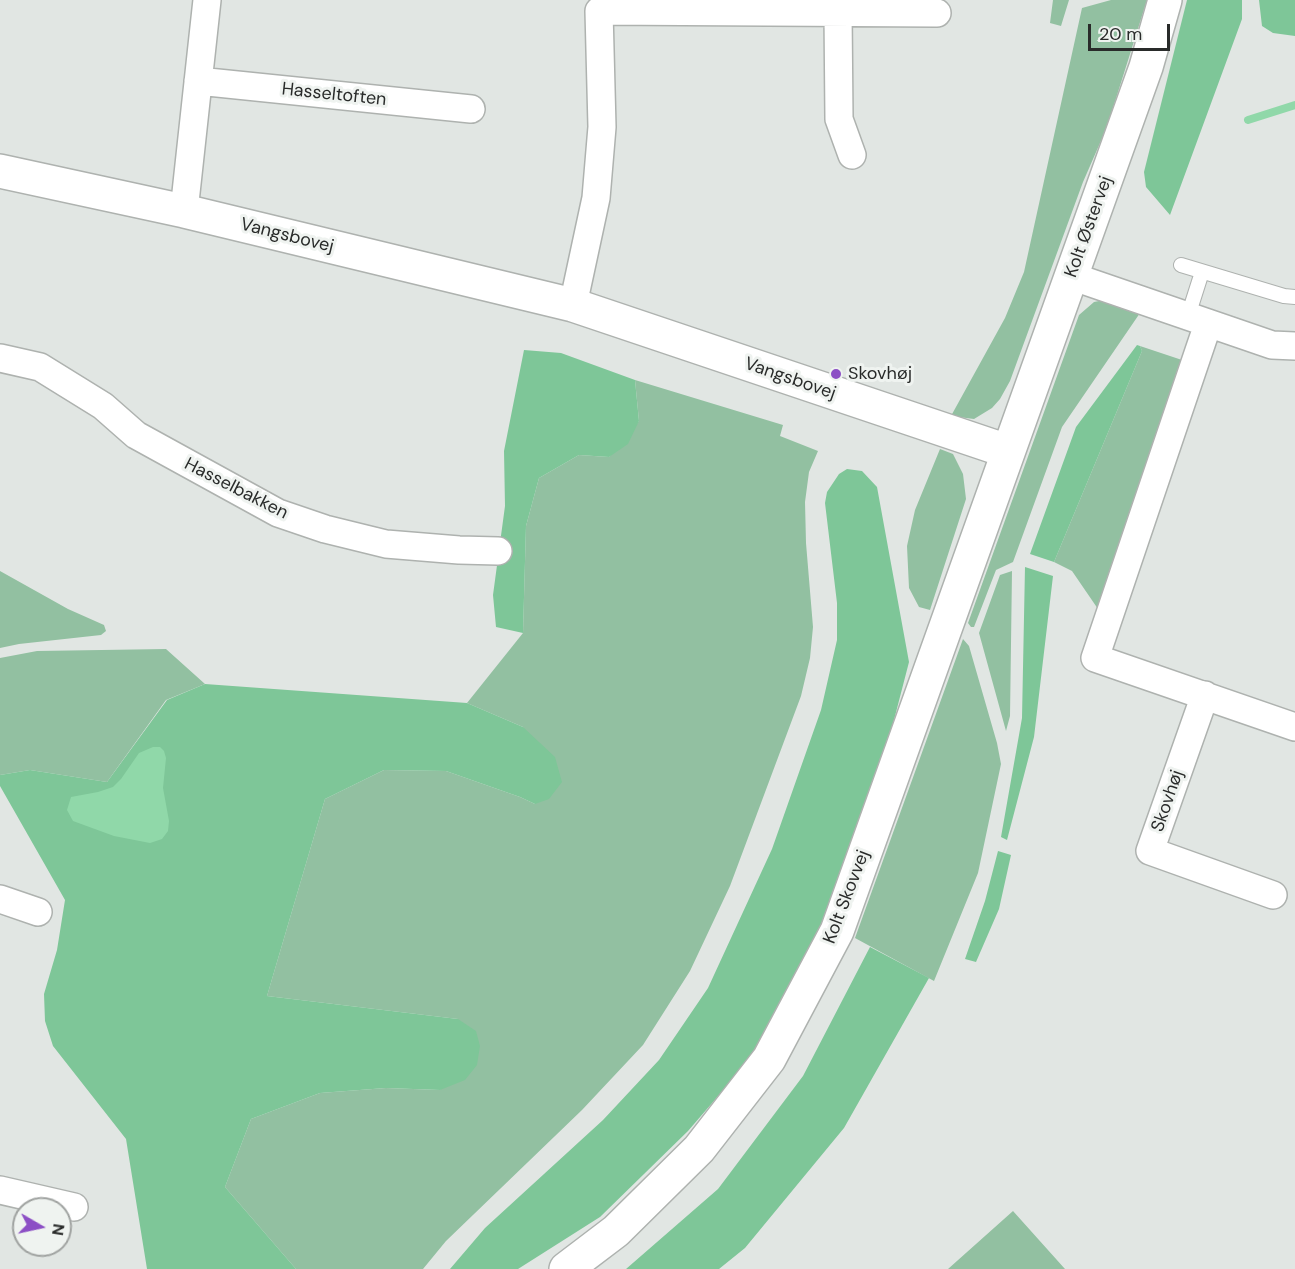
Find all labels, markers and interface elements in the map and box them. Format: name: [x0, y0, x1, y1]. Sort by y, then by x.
scale bar: [1091, 12, 1174, 50]
text: 20 m: [1099, 22, 1142, 46]
street label: Hasseltoften: [281, 79, 387, 111]
street label: Kolt Østervej: [1061, 173, 1117, 281]
street label: Vangsbovej: [238, 214, 336, 258]
street label: Vangsbovej: [741, 353, 839, 405]
place label: Skovhøj: [848, 363, 912, 385]
marker: Skovhøj: [829, 367, 843, 381]
street label: Hasselbakken: [181, 454, 291, 524]
street label: Skovhøj: [1147, 767, 1189, 835]
street label: Kolt Skovvej: [819, 847, 875, 947]
north arrow: [12, 1197, 72, 1257]
text: N: [47, 1222, 70, 1237]

